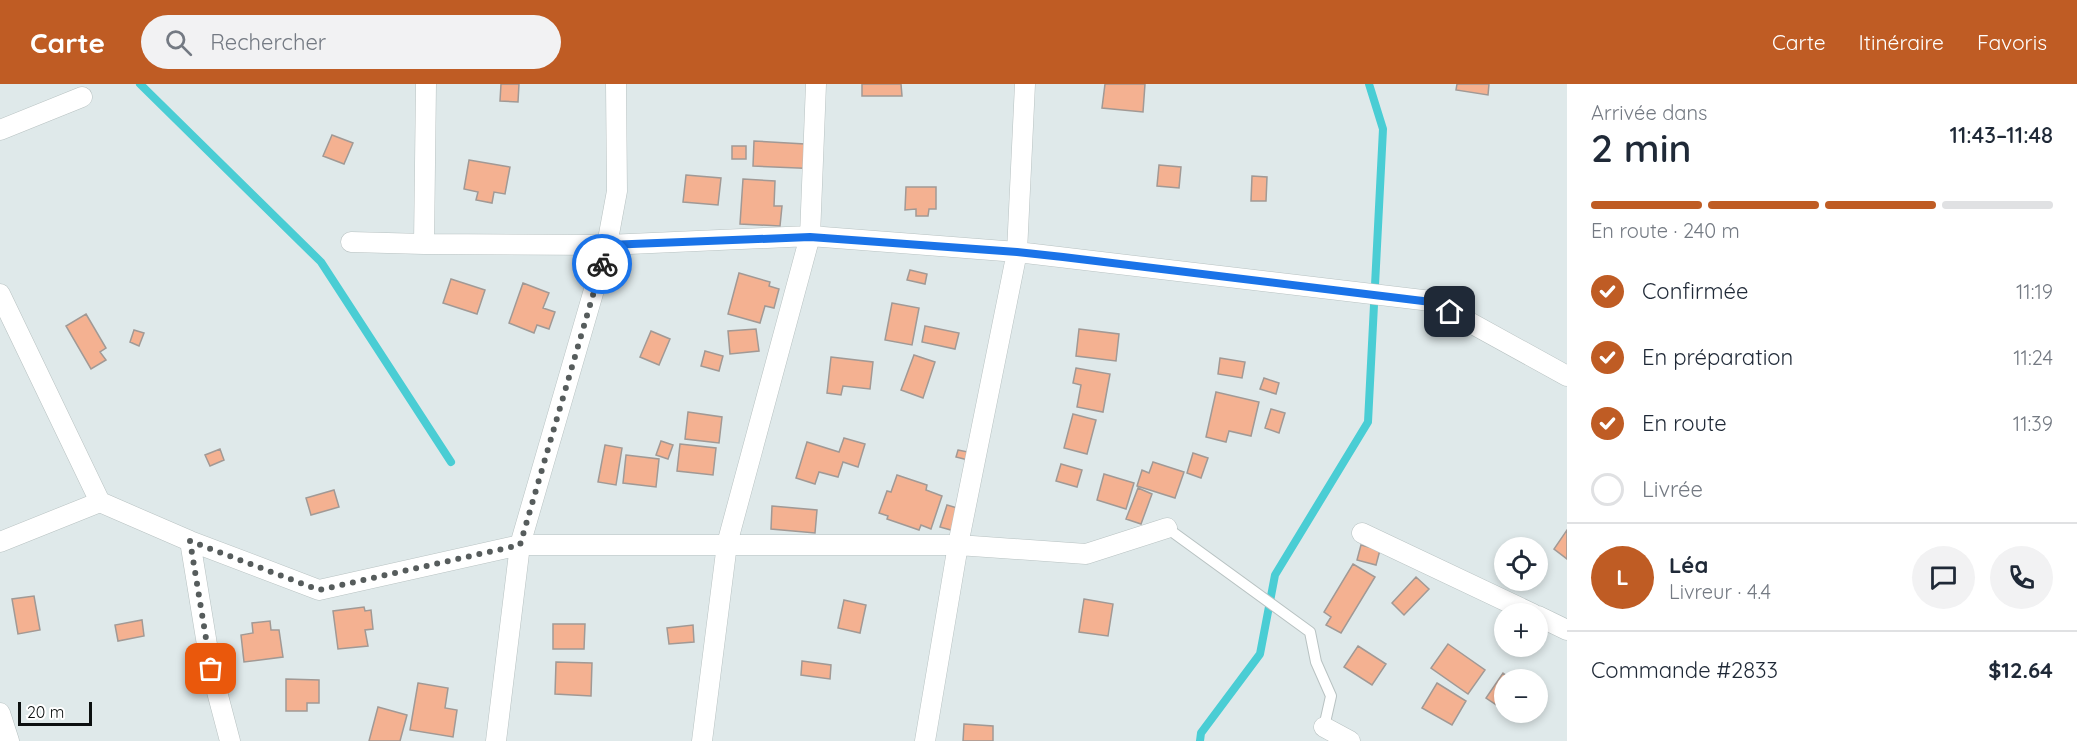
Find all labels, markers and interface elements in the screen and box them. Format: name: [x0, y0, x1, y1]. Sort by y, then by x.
search box: [141, 15, 561, 69]
text: Carte: [30, 25, 105, 60]
icon: search: [162, 26, 195, 59]
text: Rechercher: [210, 28, 326, 56]
text: Carte: [1772, 29, 1826, 55]
text: Itinéraire: [1859, 29, 1944, 55]
text: Favoris: [1977, 29, 2047, 55]
text: Arrivée dans: [1591, 100, 1707, 125]
text: 11:43–11:48: [1949, 121, 2053, 149]
text: 2 min: [1591, 123, 1692, 172]
text: En route · 240 m: [1591, 218, 1740, 243]
courier: [572, 234, 632, 294]
icon: bike: [586, 248, 619, 281]
icon: check: [1591, 275, 1624, 308]
text: Confirmée: [1642, 277, 1748, 305]
text: 11:19: [2016, 279, 2053, 304]
pin: [1424, 286, 1475, 337]
icon: home: [1433, 295, 1466, 328]
icon: check: [1591, 341, 1624, 374]
text: En préparation: [1642, 343, 1793, 371]
text: 11:24: [2013, 345, 2053, 370]
icon: check: [1591, 407, 1624, 440]
text: En route: [1642, 409, 1727, 437]
text: 11:39: [2013, 411, 2053, 436]
text: Livrée: [1642, 475, 1703, 503]
map controls: [1494, 537, 1548, 723]
button: locate: [1494, 537, 1548, 591]
button: chat: [1912, 546, 1975, 609]
button: phone: [1990, 546, 2053, 609]
text: Léa: [1669, 551, 1708, 579]
text: L: [1616, 563, 1629, 591]
text: Livreur · 4.4: [1669, 579, 1771, 604]
button: +: [1494, 603, 1548, 657]
pin: [185, 643, 236, 694]
icon: bag: [194, 652, 227, 685]
text: Commande #2833: [1591, 656, 1778, 684]
text: $12.64: [1988, 656, 2053, 684]
button: −: [1494, 669, 1548, 723]
scale bar: [18, 699, 92, 726]
text: 20 m: [27, 702, 64, 722]

